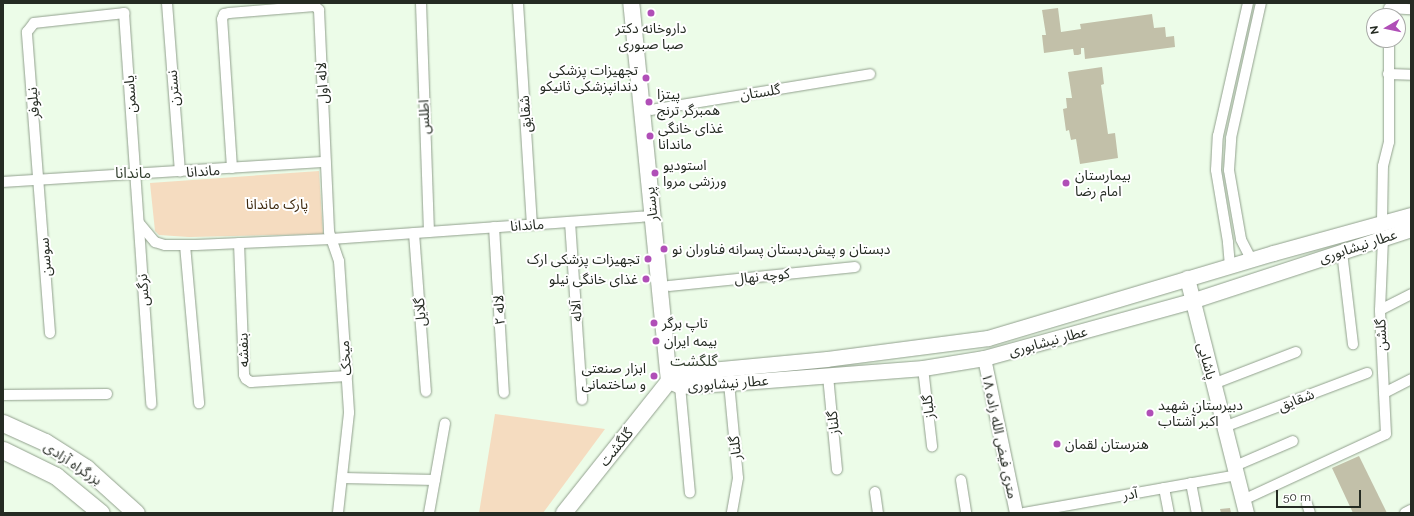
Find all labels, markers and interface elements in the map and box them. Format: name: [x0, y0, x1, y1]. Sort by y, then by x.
marker: داروخانه دکتر صبا صبوری: [646, 8, 656, 18]
north arrow: [1366, 8, 1406, 48]
place label: داروخانه دکتر صبا صبوری: [615, 20, 687, 52]
text: N: [1368, 25, 1382, 35]
street label: لاله اول: [313, 62, 331, 104]
place label: تجهیزات پزشکی دندانپزشکی ثانیکو: [540, 62, 638, 94]
street label: نسترن: [163, 69, 183, 107]
marker: تجهیزات پزشکی دندانپزشکی ثانیکو: [641, 73, 651, 83]
street label: یاسمن: [120, 75, 140, 113]
street label: گلستان: [739, 81, 781, 103]
place label: پیتزا همبرگر ترنج: [657, 86, 720, 118]
street label: نیلوفر: [23, 87, 43, 119]
street label: شقایق: [515, 95, 535, 133]
marker: پیتزا همبرگر ترنج: [644, 97, 654, 107]
street label: اطلس: [415, 99, 433, 135]
place label: غذای خانگی ماندانا: [658, 120, 724, 152]
marker: غذای خانگی ماندانا: [645, 131, 655, 141]
place label: استودیو ورزشی مروا: [663, 157, 726, 190]
street label: ماندانا: [186, 161, 220, 181]
district label: ماندانا: [115, 165, 151, 183]
place label: بیمارستان امام رضا: [1075, 167, 1131, 200]
marker: استودیو ورزشی مروا: [650, 168, 660, 178]
marker: بیمارستان امام رضا: [1060, 177, 1072, 189]
street label: پرستار: [641, 186, 661, 222]
park label: پارک ماندانا: [246, 196, 308, 212]
street label: ماندانا: [510, 215, 544, 235]
street label: عطار نیشابوری: [1317, 226, 1399, 266]
street label: سوسن: [35, 237, 55, 277]
place label: دبستان و پیش‌دبستان پسرانه فناوران نو: [672, 241, 890, 257]
marker: دبستان و پیش‌دبستان پسرانه فناوران نو: [659, 244, 669, 254]
place label: تجهیزات پزشکی ارک: [527, 251, 640, 267]
marker: تجهیزات پزشکی ارک: [643, 254, 653, 264]
street label: کوچه نهال: [733, 265, 791, 287]
place label: غذای خانگی نیلو: [549, 271, 638, 287]
street label: نرگس: [133, 273, 153, 307]
marker: غذای خانگی نیلو: [641, 274, 651, 284]
street label: لاله ۲: [490, 294, 508, 326]
street label: گلایل: [411, 297, 429, 327]
street label: آلاله: [567, 299, 585, 323]
place label: تاپ برگر: [662, 315, 708, 331]
marker: تاپ برگر: [649, 318, 659, 328]
street label: گلشن: [1372, 319, 1390, 351]
street label: عطار نیشابوری: [1007, 322, 1089, 360]
street label: بنفشه: [234, 333, 252, 367]
place label: بیمه ایران: [664, 333, 717, 349]
marker: بیمه ایران: [651, 336, 661, 346]
street label: میخک: [335, 340, 355, 376]
street label: پاشایی: [1194, 341, 1220, 381]
district label: گلگشت: [670, 353, 718, 371]
place label: ابزار صنعتی و ساختمانی: [581, 360, 646, 392]
marker: ابزار صنعتی و ساختمانی: [649, 371, 659, 381]
street label: عطار نیشابوری: [687, 372, 769, 394]
street label: ۱۸ متری فیض الله زاده: [978, 372, 1022, 500]
street label: شقایق: [1275, 385, 1317, 415]
street label: گلباز: [918, 394, 938, 420]
place label: دبیرستان شهید اکبر آشتاب: [1158, 397, 1243, 430]
marker: دبیرستان شهید اکبر آشتاب: [1145, 408, 1155, 418]
street label: گلناز: [823, 410, 843, 436]
street label: گلگشت: [596, 425, 636, 469]
street label: گلنار: [725, 435, 745, 461]
place label: هنرستان لقمان: [1065, 436, 1149, 452]
street label: بزرگراه آزادی: [41, 438, 105, 488]
marker: هنرستان لقمان: [1052, 439, 1062, 449]
scale bar: [1278, 482, 1363, 508]
street label: آدر: [1121, 484, 1139, 504]
text: 50 m: [1283, 490, 1311, 504]

